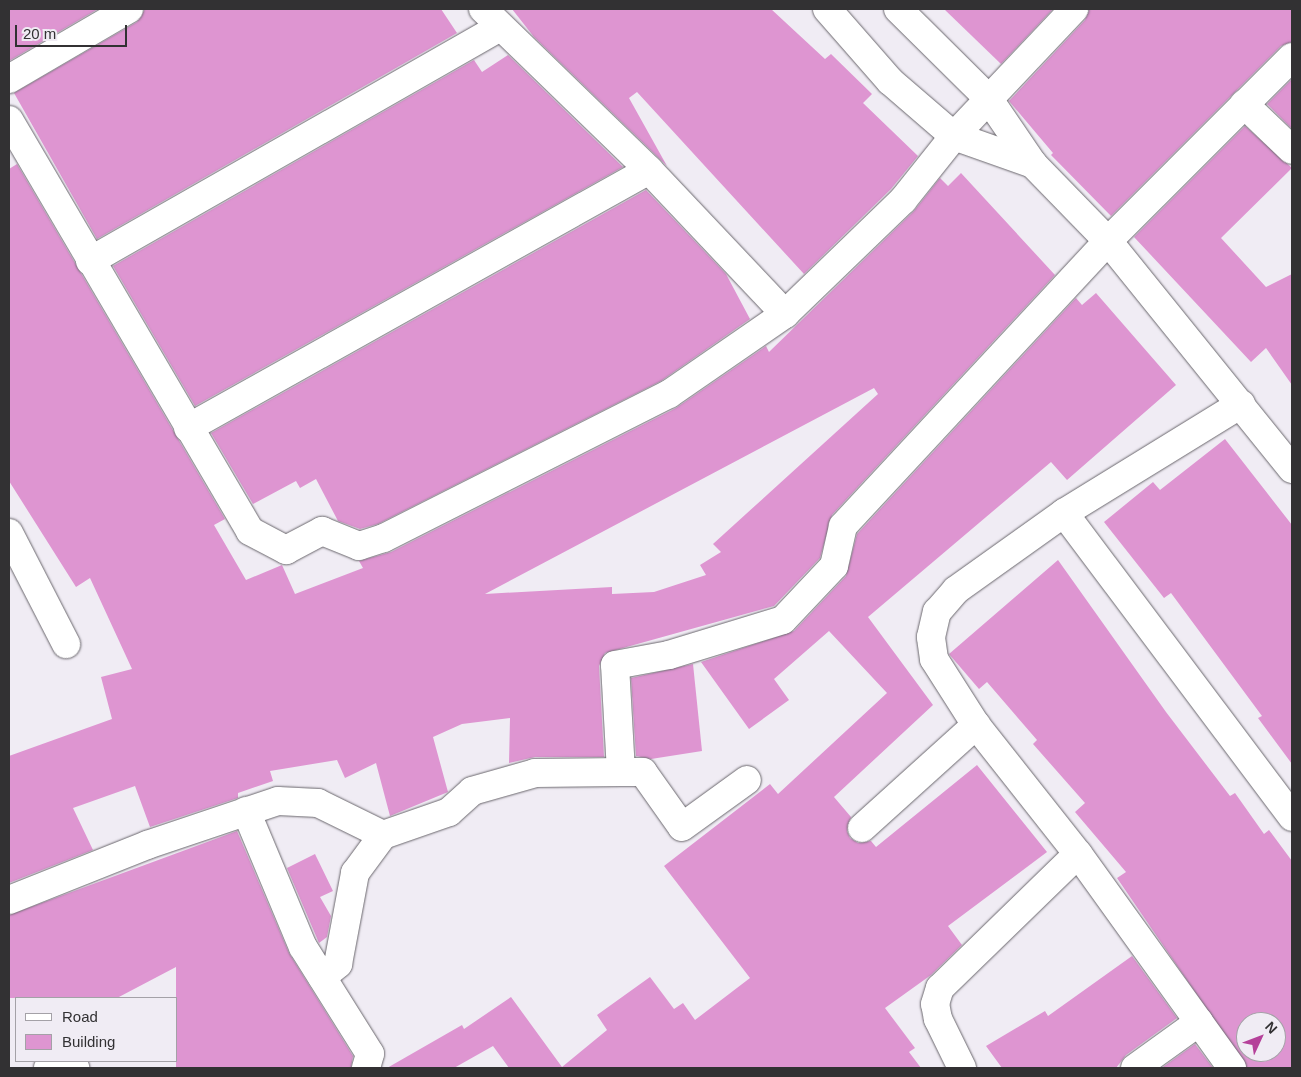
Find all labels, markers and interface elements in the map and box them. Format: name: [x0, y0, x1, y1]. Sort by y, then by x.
scale bar: [18, 15, 130, 47]
text: 20 m: [23, 25, 56, 42]
legend: [15, 997, 178, 1062]
text: Road: [62, 1008, 98, 1025]
north arrow: [1236, 1012, 1286, 1062]
text: N: [1262, 1018, 1281, 1037]
text: Building: [62, 1033, 115, 1050]

